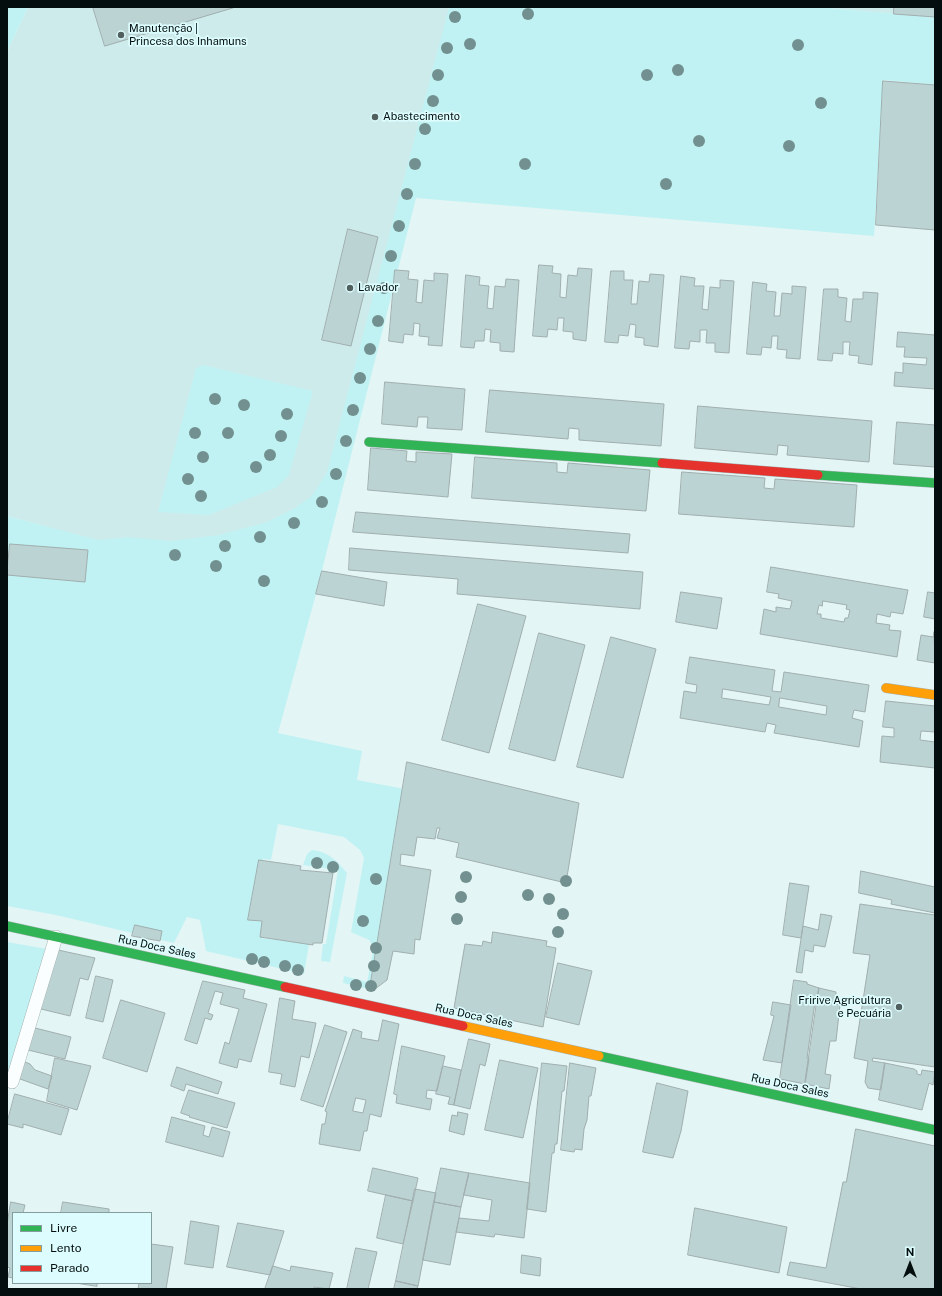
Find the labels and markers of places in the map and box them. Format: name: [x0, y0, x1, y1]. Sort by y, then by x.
place label: Manutenção | Princesa dos Inhamuns: [129, 22, 247, 48]
marker: Manutenção | Princesa dos Inhamuns: [116, 30, 126, 40]
place label: Abastecimento: [383, 110, 460, 124]
marker: Abastecimento: [370, 112, 380, 122]
place label: Lavador: [358, 281, 399, 295]
marker: Lavador: [345, 283, 355, 293]
place label: Fririve Agricultura e Pecuária: [798, 994, 891, 1020]
marker: Fririve Agricultura e Pecuária: [894, 1002, 904, 1012]

